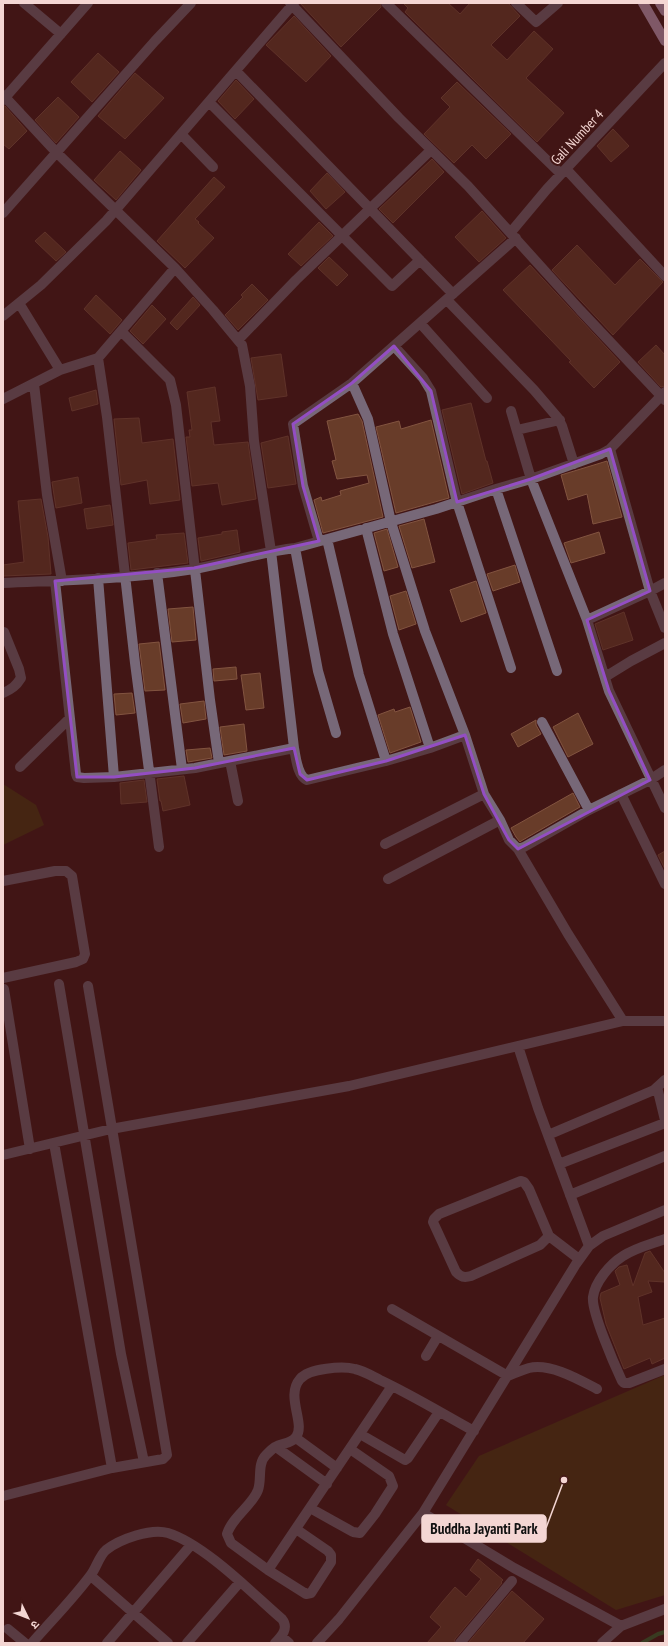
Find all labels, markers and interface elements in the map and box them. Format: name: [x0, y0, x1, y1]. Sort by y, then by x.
street label: Gali Number 4: [547, 105, 608, 169]
callout: Buddha Jayanti Park: [422, 1515, 546, 1542]
text: Buddha Jayanti Park: [430, 1519, 538, 1538]
north arrow: [8, 1598, 48, 1638]
text: उ: [28, 1618, 43, 1632]

